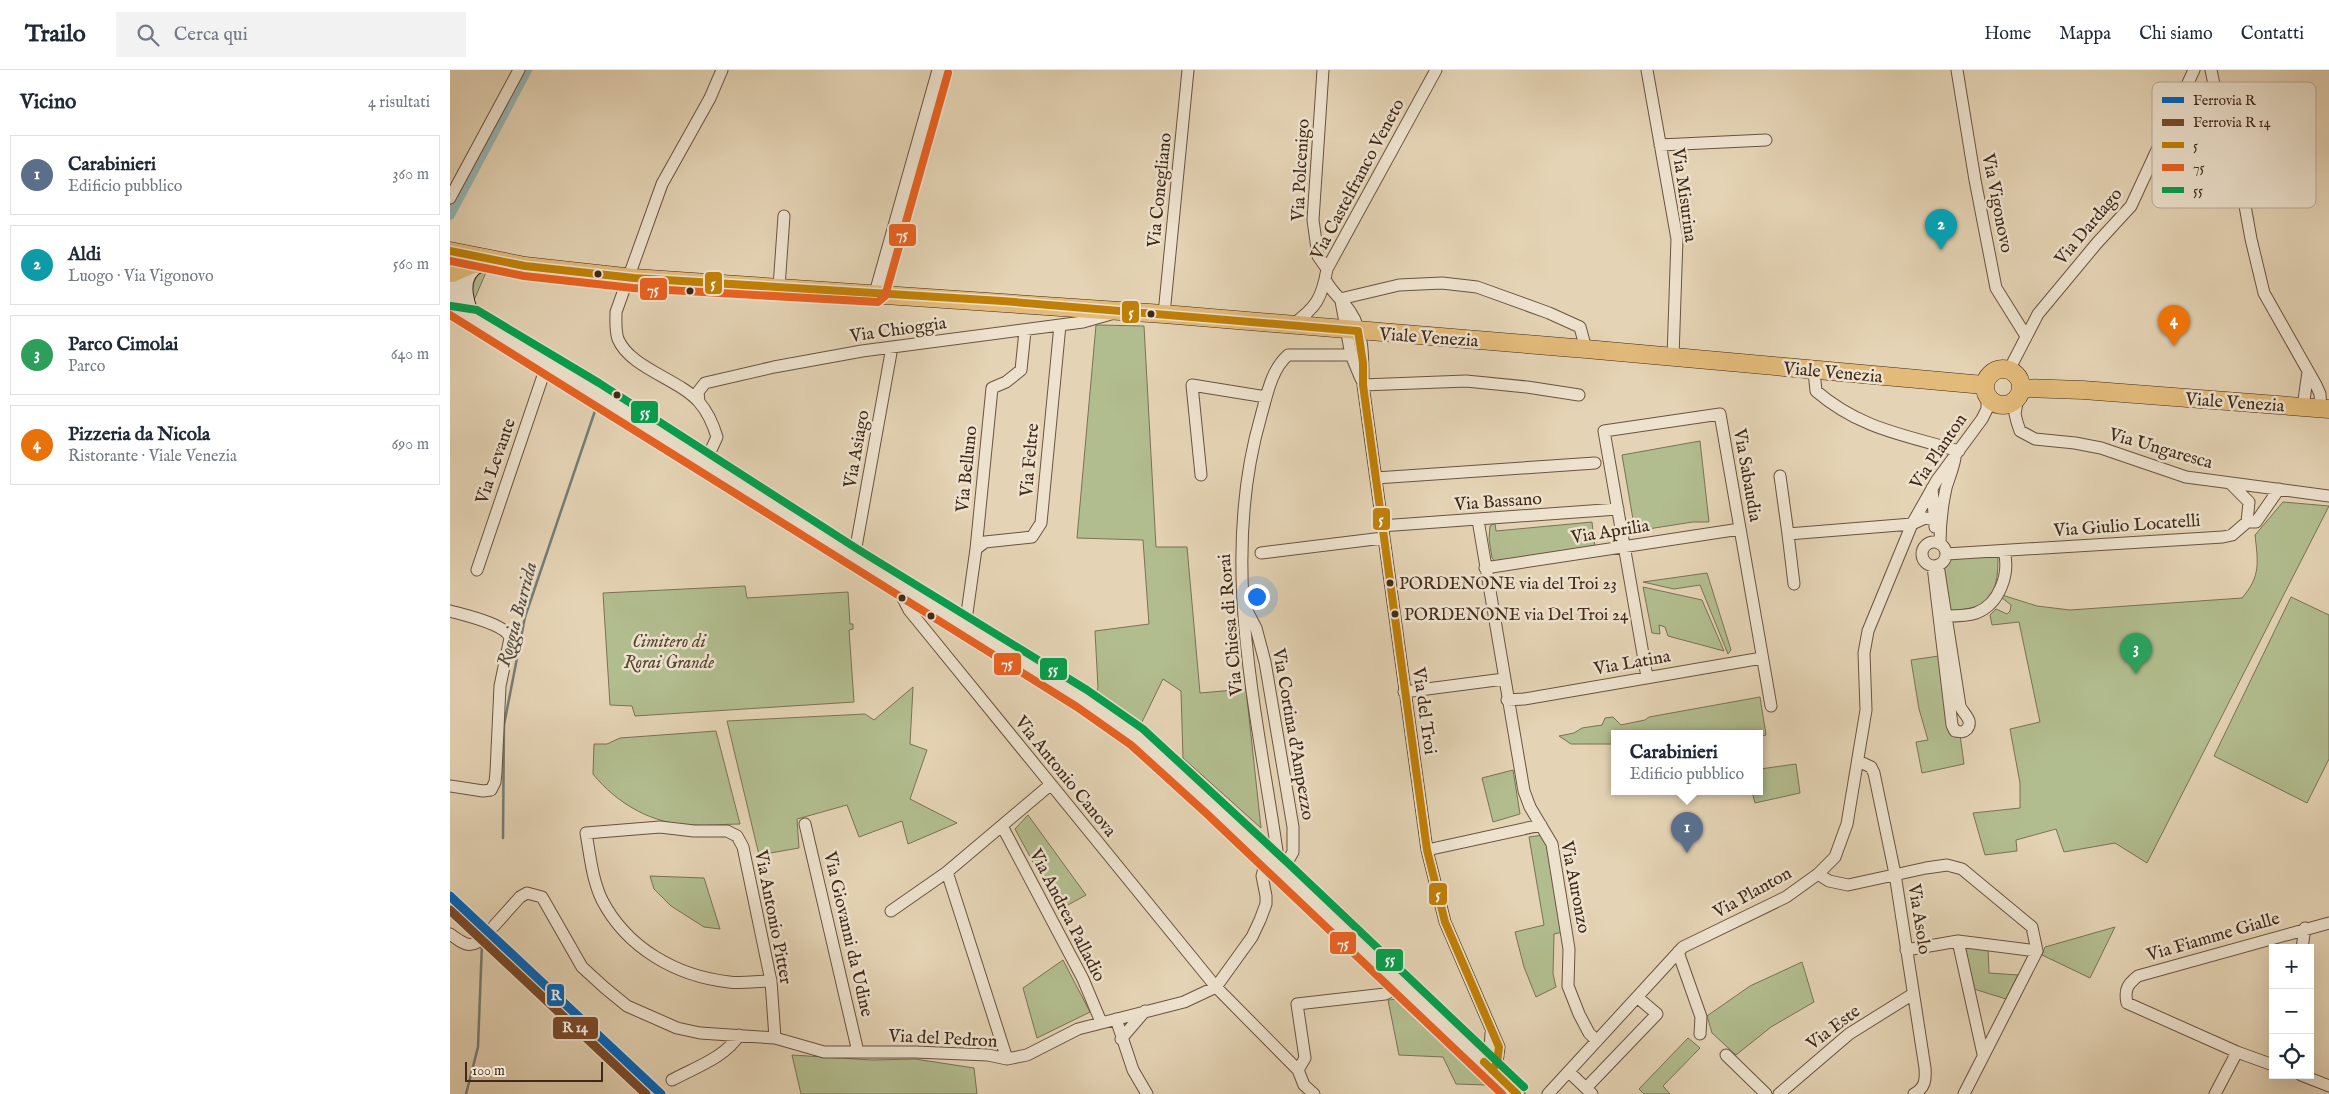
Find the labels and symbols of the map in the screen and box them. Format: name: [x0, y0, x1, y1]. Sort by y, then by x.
legend: [2152, 82, 2316, 208]
text: Ferrovia R: [2193, 92, 2256, 110]
street label: Via Castelfranco Veneto: [1306, 95, 1411, 265]
text: Ferrovia R 14: [2193, 114, 2271, 132]
street label: Via Polcenigo: [1287, 118, 1316, 223]
street label: Via Conegliano: [1143, 131, 1178, 250]
text: 5: [2193, 137, 2198, 155]
street label: Via Misurina: [1665, 146, 1702, 244]
street label: Via Vigonovo: [1975, 151, 2017, 255]
text: 75: [2193, 159, 2205, 177]
text: 55: [2193, 182, 2203, 200]
street label: Via Dardago: [2050, 183, 2128, 271]
pin: 2: [1925, 209, 1957, 250]
line badge: 75: [888, 223, 917, 247]
text: 75: [896, 226, 908, 244]
unlabelled marker: [593, 269, 603, 279]
line badge: 5: [704, 271, 723, 295]
text: 5: [710, 275, 716, 293]
line badge: 75: [639, 277, 668, 301]
text: 75: [647, 281, 659, 299]
unlabelled marker: [685, 286, 695, 296]
line badge: 5: [1121, 300, 1140, 324]
text: 5: [1128, 304, 1134, 322]
pin: 4: [2158, 305, 2190, 346]
unlabelled marker: [1146, 309, 1156, 319]
street label: Via Chioggia: [847, 312, 948, 349]
street label: Viale Venezia: [1378, 323, 1479, 353]
street label: Viale Venezia: [1781, 358, 1884, 389]
street label: Viale Venezia: [2184, 388, 2285, 418]
unlabelled marker: [612, 390, 622, 400]
line badge: 55: [630, 400, 659, 424]
text: 55: [640, 404, 650, 422]
street label: Via Asiago: [839, 408, 876, 491]
street label: Via Planton: [1905, 409, 1973, 495]
street label: Via Levante: [471, 416, 522, 508]
street label: Via Feltre: [1016, 422, 1045, 499]
street label: Via Ungaresca: [2105, 423, 2215, 475]
street label: Via Belluno: [951, 424, 983, 515]
street label: Via Sabaudia: [1727, 426, 1766, 524]
street label: Via Bassano: [1453, 488, 1543, 517]
line badge: 5: [1372, 507, 1391, 531]
street label: Via Giulio Locatelli: [2052, 510, 2202, 543]
text: 5: [1378, 511, 1384, 529]
street label: Via Aprilia: [1568, 515, 1651, 550]
street label: Via Chiesa di Rorai: [1214, 553, 1249, 698]
water label: Roggia Burrida: [492, 559, 543, 670]
place label: PORDENONE via del Troi 23: [1399, 574, 1617, 595]
marker: PORDENONE via del Troi 23: [1385, 578, 1395, 588]
your location: [1244, 584, 1270, 610]
unlabelled marker: [897, 593, 907, 603]
place label: PORDENONE via Del Troi 24: [1404, 605, 1629, 626]
marker: PORDENONE via Del Troi 24: [1390, 609, 1400, 619]
unlabelled marker: [926, 611, 936, 621]
park label: Cimitero di Rorai Grande: [624, 631, 714, 675]
pin: 3: [2120, 633, 2152, 674]
street label: Via Latina: [1591, 645, 1673, 682]
street label: Via Cortina d'Ampezzo: [1266, 646, 1319, 822]
line badge: 75: [993, 652, 1022, 676]
text: 75: [1001, 655, 1013, 673]
line badge: 55: [1039, 657, 1068, 681]
text: 55: [1048, 661, 1058, 679]
street label: Via del Troi: [1406, 665, 1441, 756]
street label: Via Antonio Canova: [1008, 711, 1121, 842]
pin: 1: [1671, 812, 1703, 853]
street label: Via Auronzo: [1554, 838, 1595, 936]
street label: Via Andrea Palladio: [1023, 845, 1110, 986]
street label: Via Antonio Pitter: [748, 847, 797, 987]
street label: Via Giovanni da Udine: [817, 849, 878, 1019]
street label: Via Planton: [1709, 862, 1796, 925]
street label: Via Asolo: [1901, 881, 1935, 956]
line badge: 5: [1428, 882, 1448, 906]
text: 5: [1435, 886, 1441, 904]
street label: Via Fiamme Gialle: [2143, 907, 2283, 968]
line badge: 75: [1329, 931, 1357, 955]
text: 75: [1337, 935, 1349, 953]
line badge: 55: [1375, 948, 1404, 972]
text: 55: [1385, 951, 1395, 969]
line badge: R: [546, 983, 565, 1007]
text: R: [551, 987, 563, 1005]
street label: Via Este: [1802, 1000, 1865, 1057]
line badge: R 14: [552, 1016, 599, 1040]
text: R 14: [562, 1019, 589, 1037]
street label: Via del Pedron: [887, 1025, 998, 1054]
scale bar: [465, 1059, 602, 1082]

